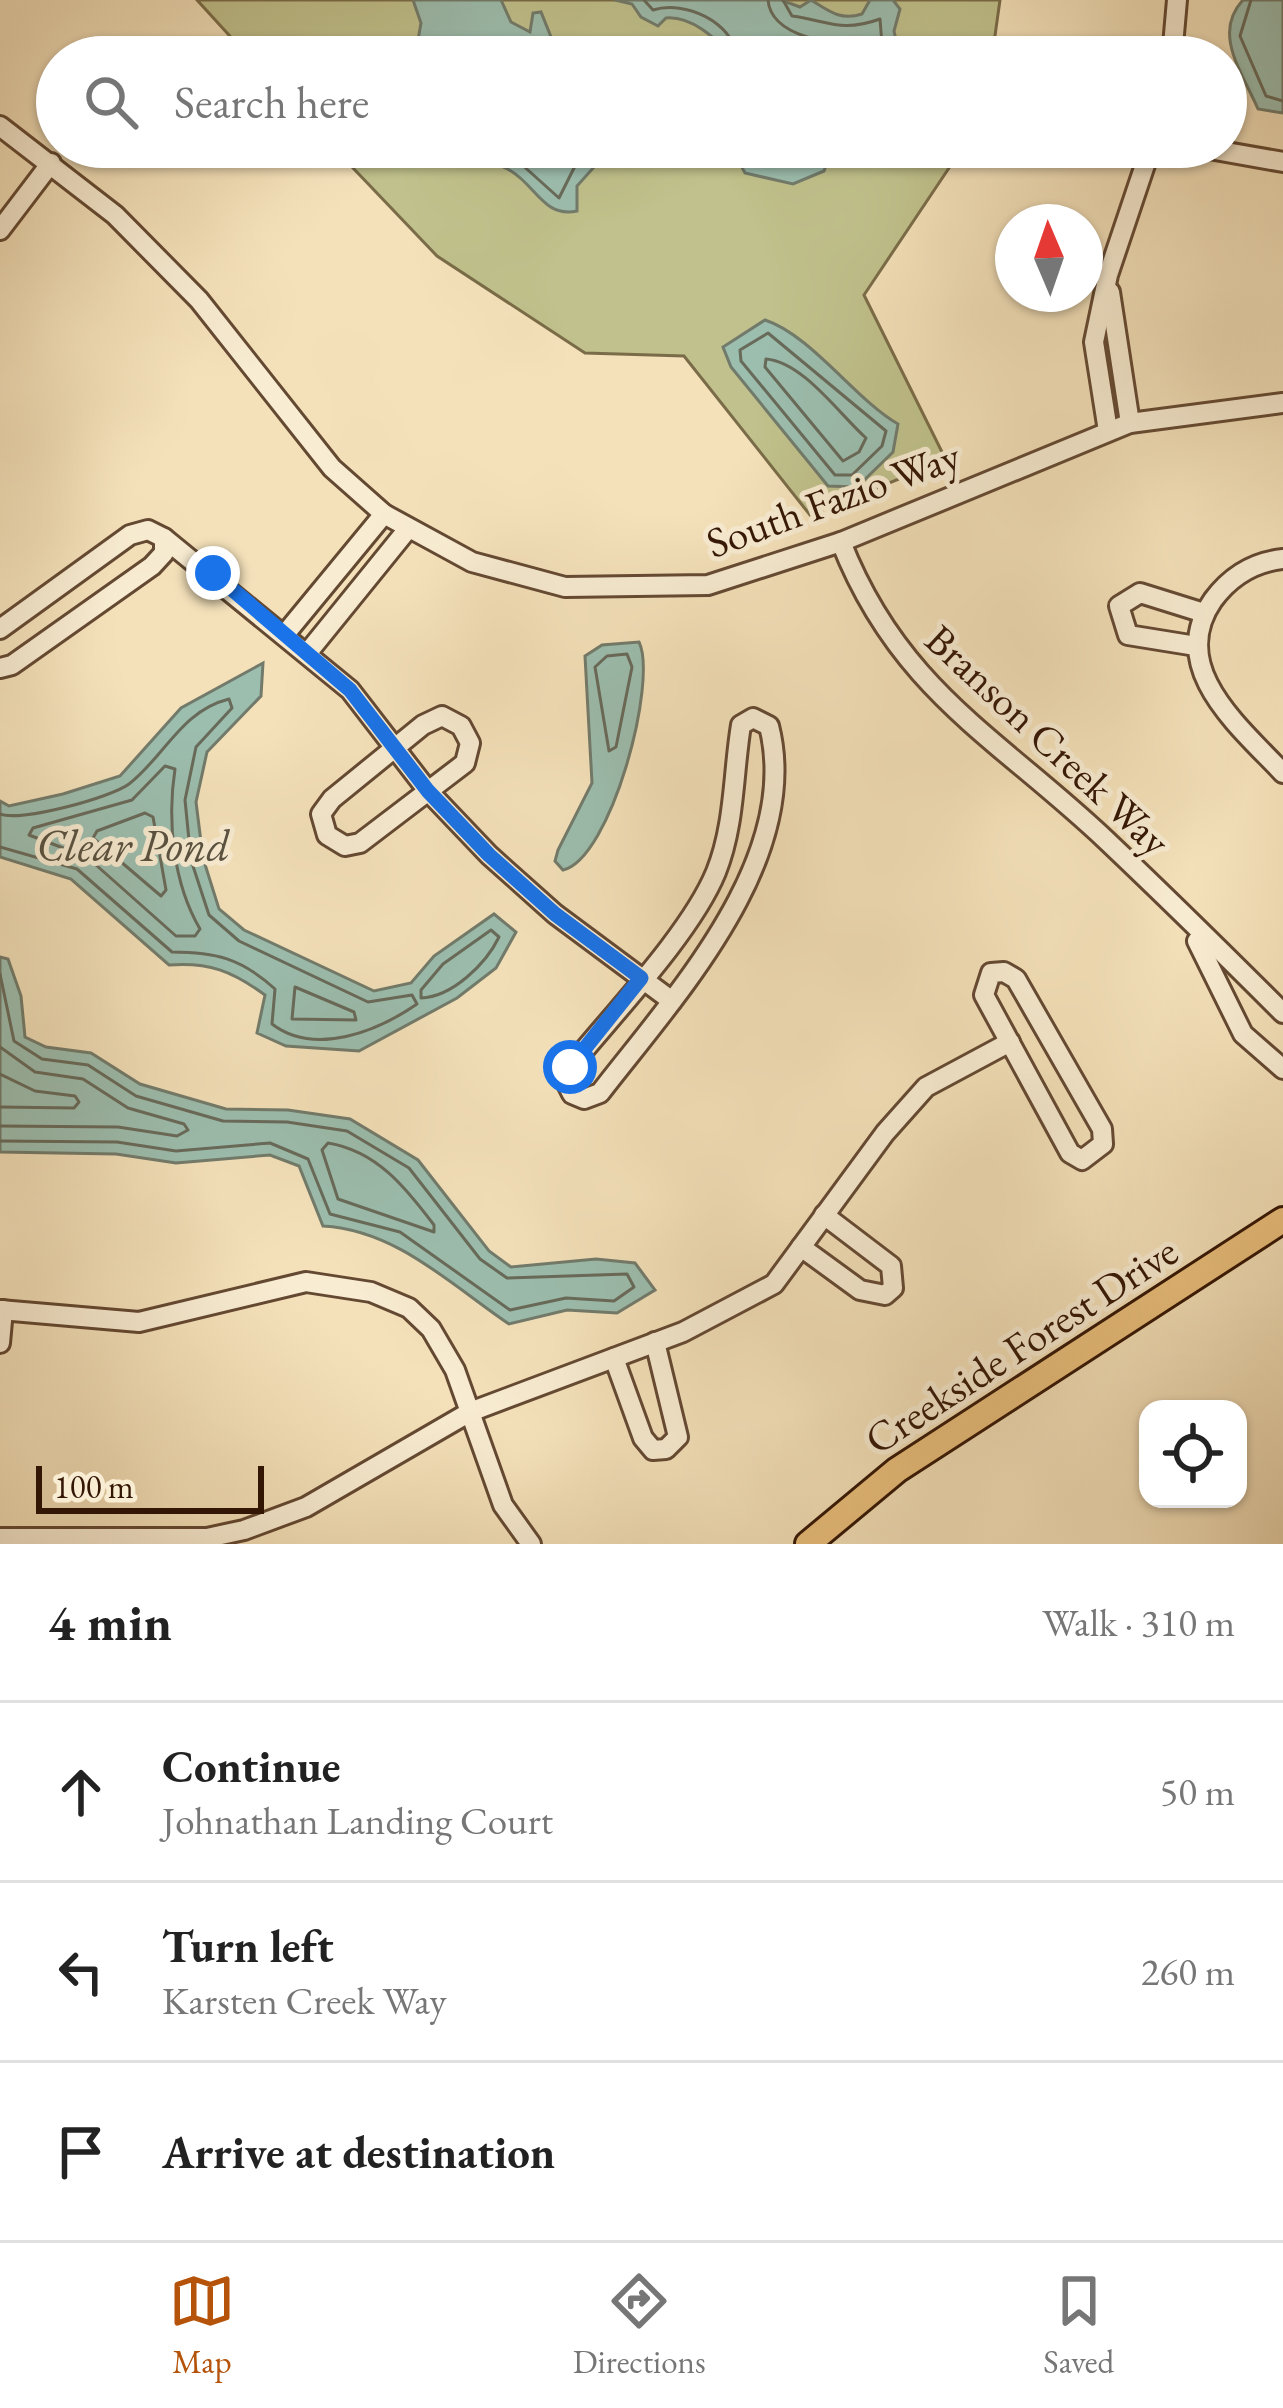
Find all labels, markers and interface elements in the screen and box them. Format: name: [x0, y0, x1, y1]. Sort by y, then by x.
search box: [36, 36, 1247, 168]
icon: search: [78, 69, 144, 135]
text: Search here: [174, 73, 369, 131]
north arrow: [995, 204, 1103, 312]
street label: South Fazio Way: [699, 427, 968, 570]
route end: [186, 546, 240, 600]
street label: Branson Creek Way: [914, 612, 1183, 868]
water label: Clear Pond: [36, 816, 230, 874]
route start: [543, 1040, 597, 1094]
street label: Creekside Forest Drive: [854, 1223, 1188, 1467]
map controls: [1139, 1400, 1247, 1508]
button: locate: [1139, 1400, 1247, 1508]
scale bar: [36, 1460, 264, 1513]
text: 100 m: [54, 1465, 134, 1508]
text: 4 min: [48, 1589, 172, 1655]
text: Walk · 310 m: [1042, 1597, 1235, 1648]
text: Continue: [162, 1737, 340, 1795]
icon: ahead: [48, 1759, 114, 1825]
text: 50 m: [1159, 1766, 1235, 1817]
text: Johnathan Landing Court: [162, 1795, 553, 1846]
text: Turn left: [162, 1917, 334, 1975]
icon: left: [48, 1939, 114, 2005]
text: 260 m: [1141, 1946, 1235, 1997]
text: Karsten Creek Way: [162, 1975, 447, 2026]
icon: arrive: [48, 2119, 114, 2185]
text: Arrive at destination: [162, 2123, 555, 2181]
tab: Map: [169, 2268, 235, 2383]
tab: Directions: [573, 2268, 706, 2383]
tab: Saved: [1043, 2268, 1114, 2383]

